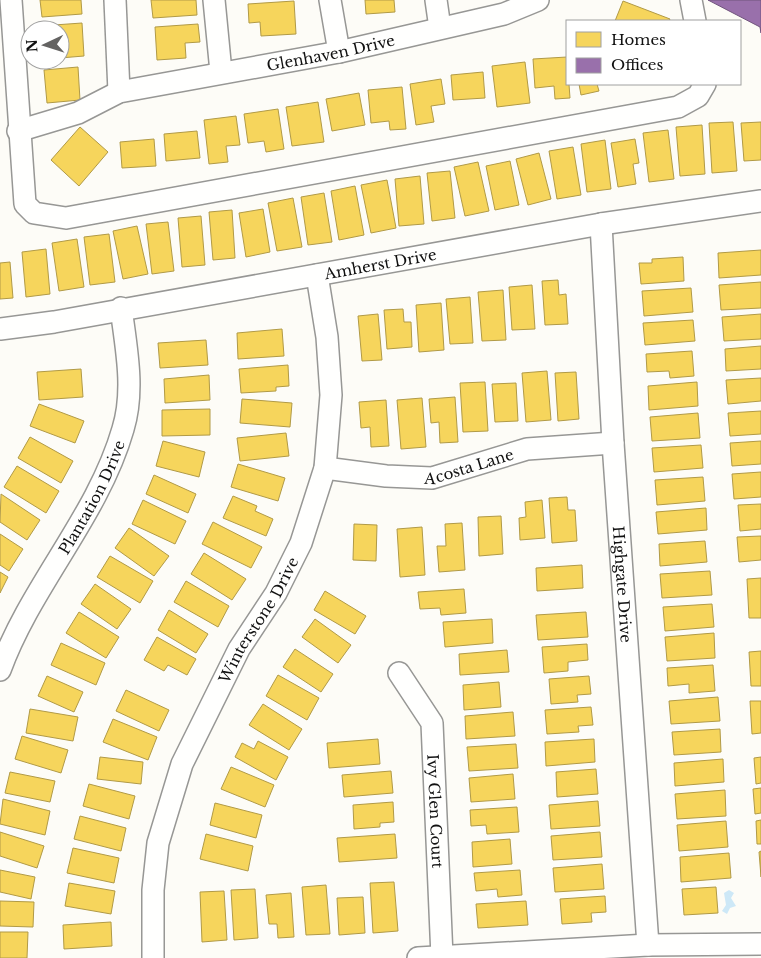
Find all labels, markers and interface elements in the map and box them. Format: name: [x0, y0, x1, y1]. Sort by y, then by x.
north arrow: [20, 20, 70, 70]
legend: [566, 20, 741, 85]
street label: Glenhaven Drive: [265, 30, 396, 74]
text: Homes: [611, 30, 666, 49]
text: N: [23, 39, 41, 53]
text: Offices: [611, 55, 663, 74]
street label: Amherst Drive: [322, 244, 438, 283]
street label: Plantation Drive: [54, 438, 128, 558]
street label: Acosta Lane: [423, 444, 516, 488]
street label: Highgate Drive: [609, 525, 636, 643]
street label: Winterstone Drive: [214, 554, 302, 687]
street label: Ivy Glen Court: [424, 753, 448, 869]

